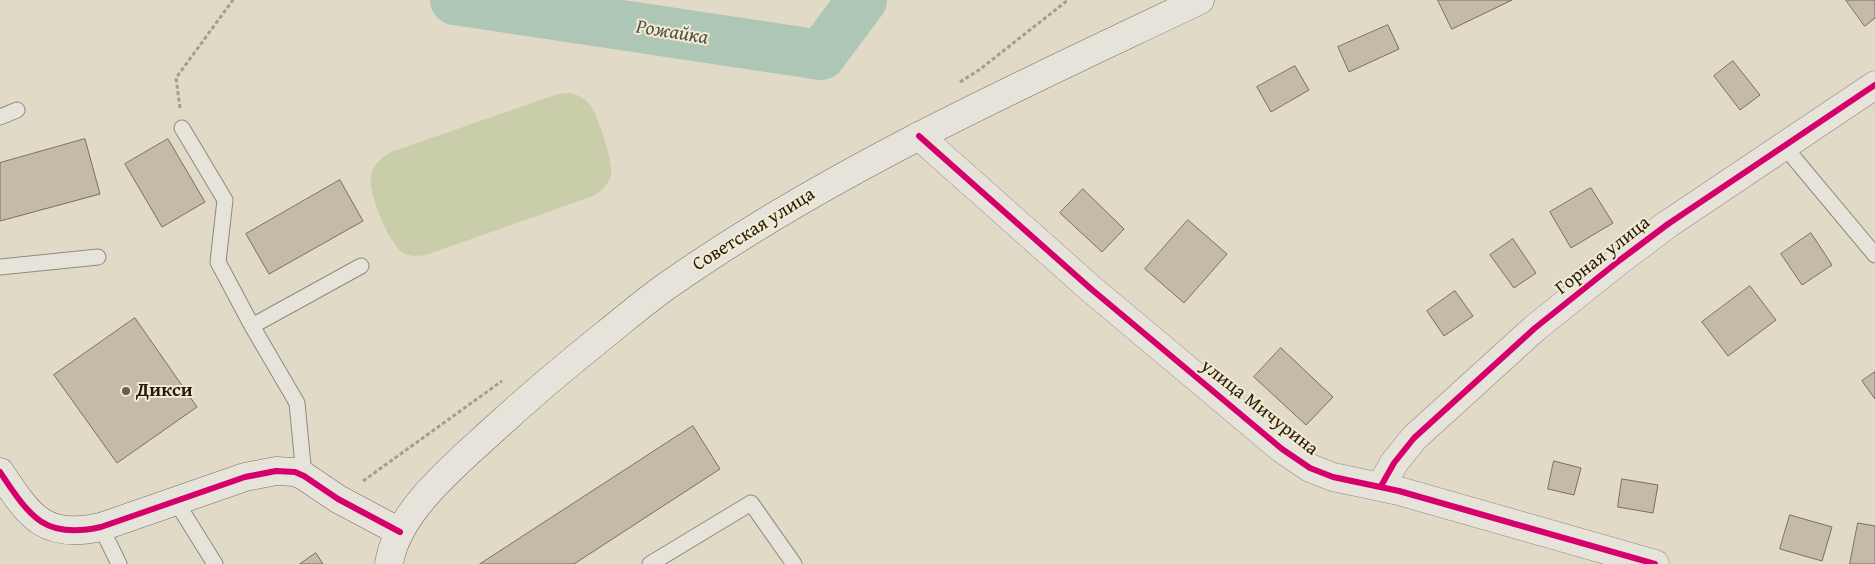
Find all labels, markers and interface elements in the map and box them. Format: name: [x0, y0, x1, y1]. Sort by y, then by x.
water label: Рожайка: [634, 15, 710, 51]
street label: Советская улица: [689, 183, 819, 277]
street label: Горная улица: [1551, 212, 1655, 300]
street label: улица Мичурина: [1196, 355, 1322, 461]
place label: Дикси: [136, 380, 193, 402]
marker: Дикси: [120, 385, 132, 397]

